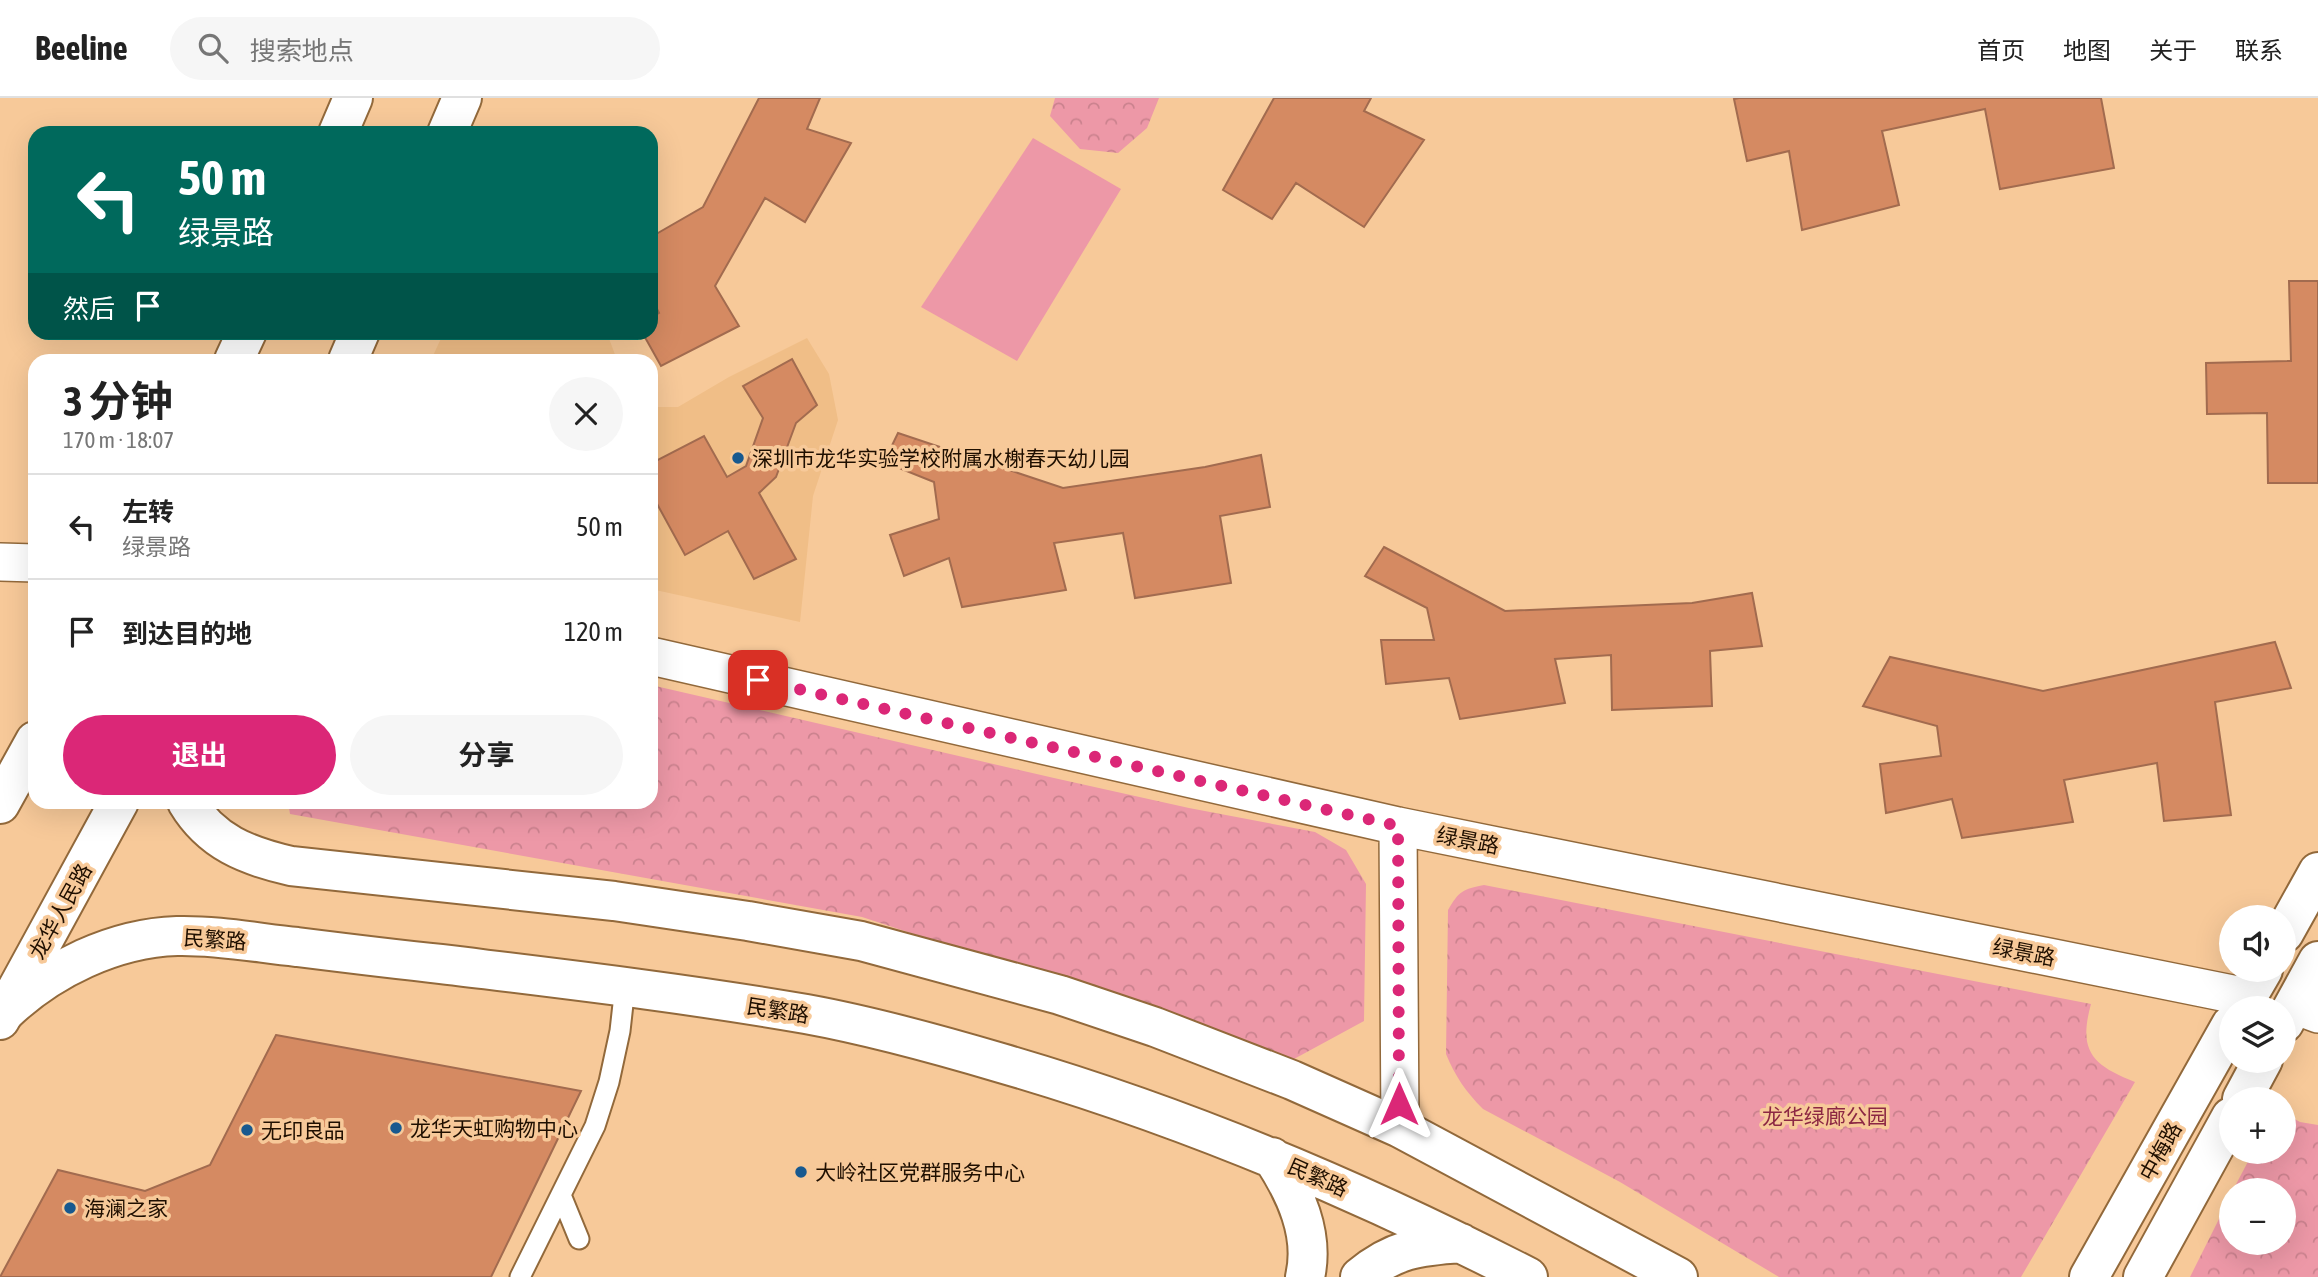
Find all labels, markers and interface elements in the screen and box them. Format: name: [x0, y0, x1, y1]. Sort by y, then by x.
search box: [170, 17, 660, 80]
text: Beeline: [35, 29, 128, 67]
icon: search: [194, 29, 232, 67]
text: 搜索地点: [250, 36, 354, 66]
text: 首页: [1977, 37, 2025, 64]
text: 地图: [2063, 37, 2111, 64]
text: 关于: [2149, 37, 2197, 64]
text: 联系: [2235, 37, 2283, 64]
text: 50 m: [178, 149, 266, 205]
icon: left: [63, 154, 154, 245]
text: 绿景路: [178, 214, 274, 251]
icon: arrive: [129, 287, 167, 325]
text: 然后: [63, 294, 115, 324]
text: 3 分钟: [63, 377, 173, 425]
button: close: [549, 377, 623, 451]
text: 170 m · 18:07: [63, 427, 174, 453]
place label: 深圳市龙华实验学校附属水榭春天幼儿园: [752, 446, 1130, 470]
marker: 深圳市龙华实验学校附属水榭春天幼儿园: [730, 450, 746, 466]
text: 左转: [122, 497, 174, 527]
icon: left: [63, 508, 101, 546]
text: 50 m: [576, 512, 623, 542]
text: 绿景路: [122, 534, 191, 560]
icon: arrive: [63, 613, 101, 651]
text: 120 m: [564, 617, 623, 647]
text: 到达目的地: [122, 619, 252, 649]
pin: [728, 650, 788, 710]
icon: arrive: [739, 661, 777, 699]
button: 退出: [63, 715, 336, 795]
button: 分享: [350, 715, 623, 795]
street label: 绿景路: [1435, 822, 1501, 858]
street label: 龙华人民路: [24, 859, 96, 963]
map controls: [2219, 905, 2296, 1255]
button: sound: [2219, 905, 2296, 982]
street label: 民繁路: [183, 925, 247, 953]
street label: 绿景路: [1991, 934, 2057, 970]
street label: 民繁路: [745, 993, 811, 1027]
button: layers: [2219, 996, 2296, 1073]
position arrow: [1362, 1067, 1436, 1141]
button: +: [2219, 1087, 2296, 1164]
park label: 龙华绿廊公园: [1762, 1104, 1888, 1128]
place label: 龙华天虹购物中心: [410, 1116, 578, 1140]
place label: 无印良品: [261, 1118, 345, 1142]
street label: 中梅路: [2134, 1118, 2186, 1184]
marker: 龙华天虹购物中心: [388, 1120, 404, 1136]
marker: 无印良品: [239, 1122, 255, 1138]
street label: 民繁路: [1284, 1153, 1352, 1201]
place label: 大岭社区党群服务中心: [815, 1160, 1025, 1184]
marker: 大岭社区党群服务中心: [793, 1164, 809, 1180]
button: −: [2219, 1178, 2296, 1255]
place label: 海澜之家: [84, 1196, 168, 1220]
marker: 海澜之家: [62, 1200, 78, 1216]

